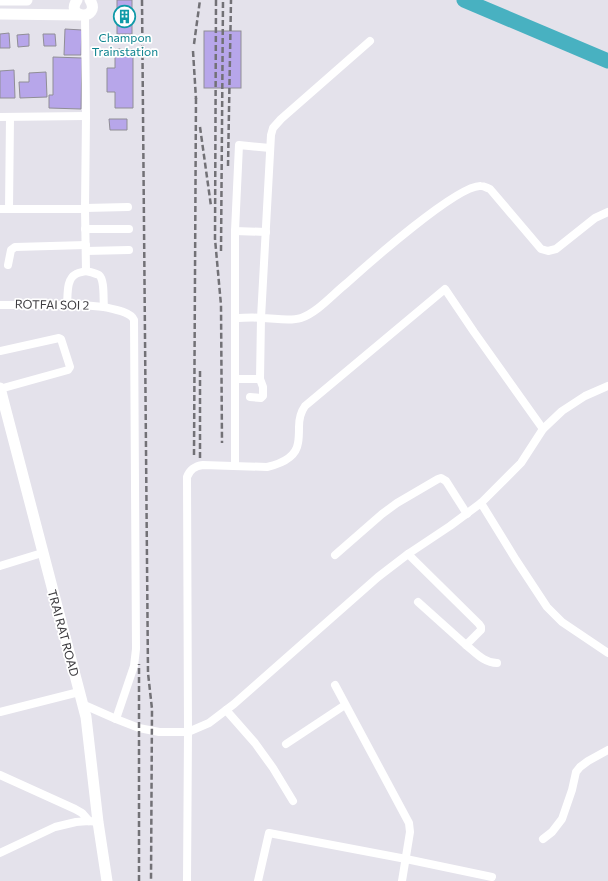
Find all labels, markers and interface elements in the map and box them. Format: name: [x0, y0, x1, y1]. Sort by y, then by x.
building icon: Champon Trainstation: [112, 4, 138, 30]
place label: Champon Trainstation: [92, 30, 158, 58]
street label: ROTFAI SOI 2: [15, 296, 90, 312]
street label: TRAI RAT ROAD: [46, 588, 82, 678]

